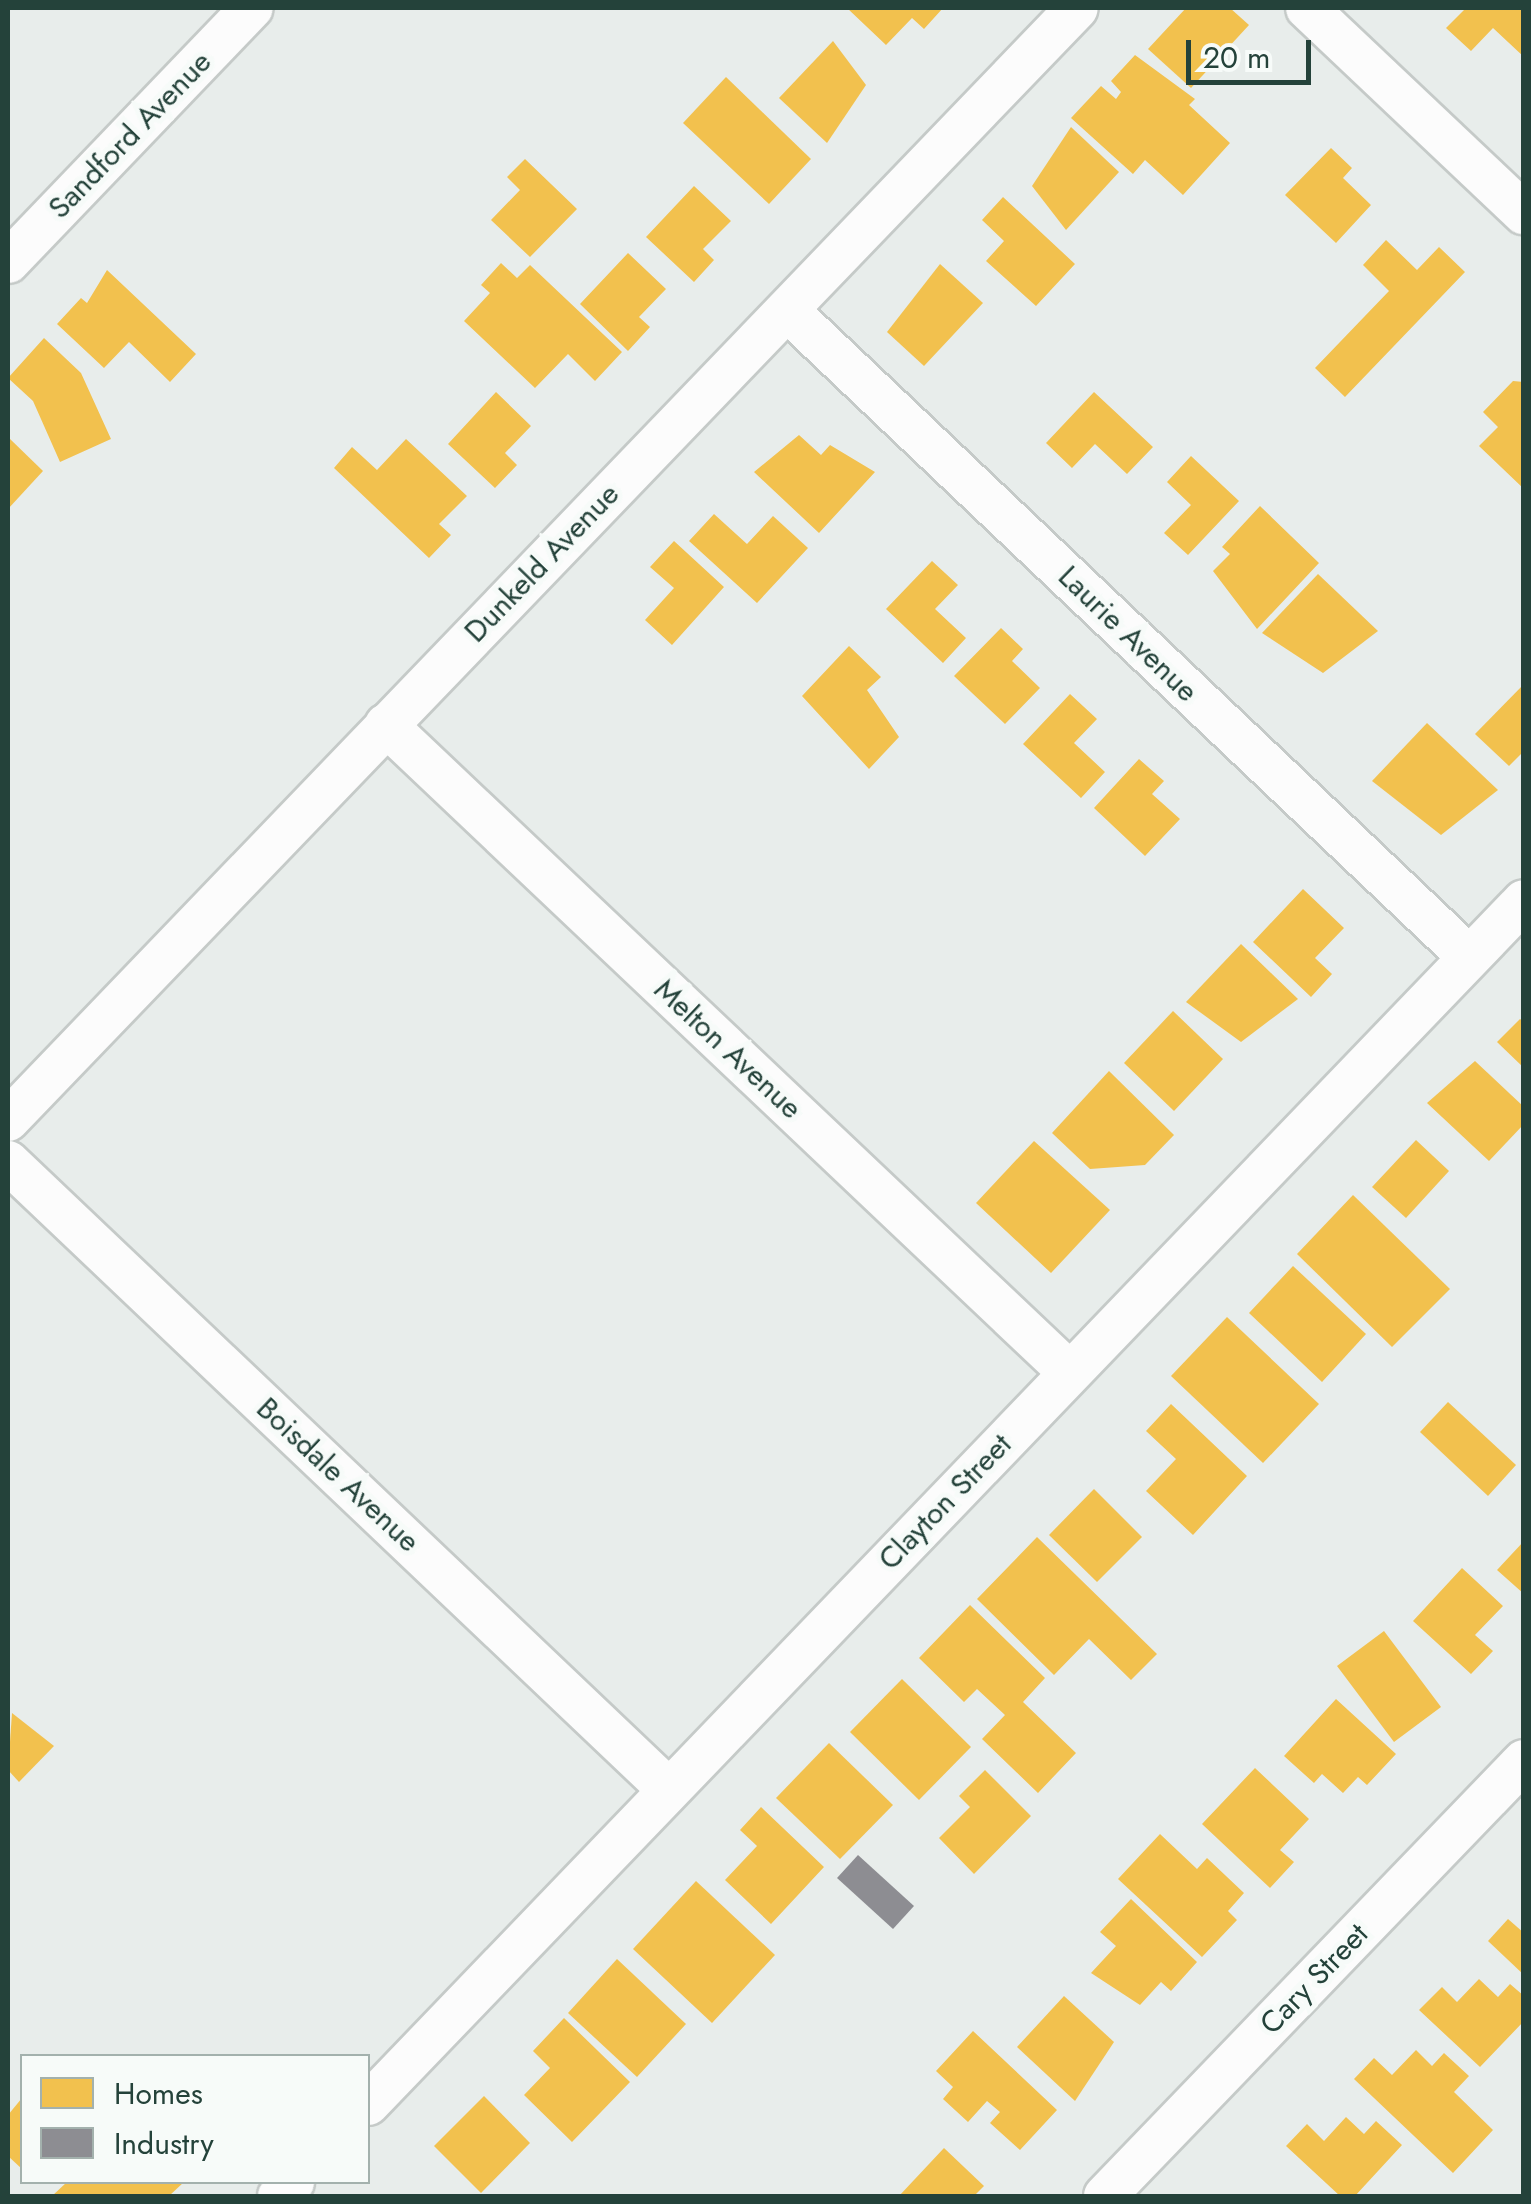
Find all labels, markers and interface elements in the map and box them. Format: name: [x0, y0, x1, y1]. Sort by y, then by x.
scale bar: [1191, 20, 1316, 82]
text: 20 m: [1203, 36, 1270, 79]
street label: Sandford Avenue: [41, 44, 219, 226]
street label: Dunkeld Avenue: [457, 476, 627, 650]
street label: Laurie Avenue: [1051, 559, 1205, 709]
street label: Melton Avenue: [647, 972, 809, 1126]
street label: Boisdale Avenue: [249, 1390, 427, 1560]
street label: Clayton Street: [871, 1427, 1019, 1577]
street label: Cary Street: [1252, 1916, 1376, 2042]
legend: [20, 2054, 370, 2184]
text: Homes: [114, 2072, 203, 2115]
text: Industry: [114, 2122, 214, 2165]

